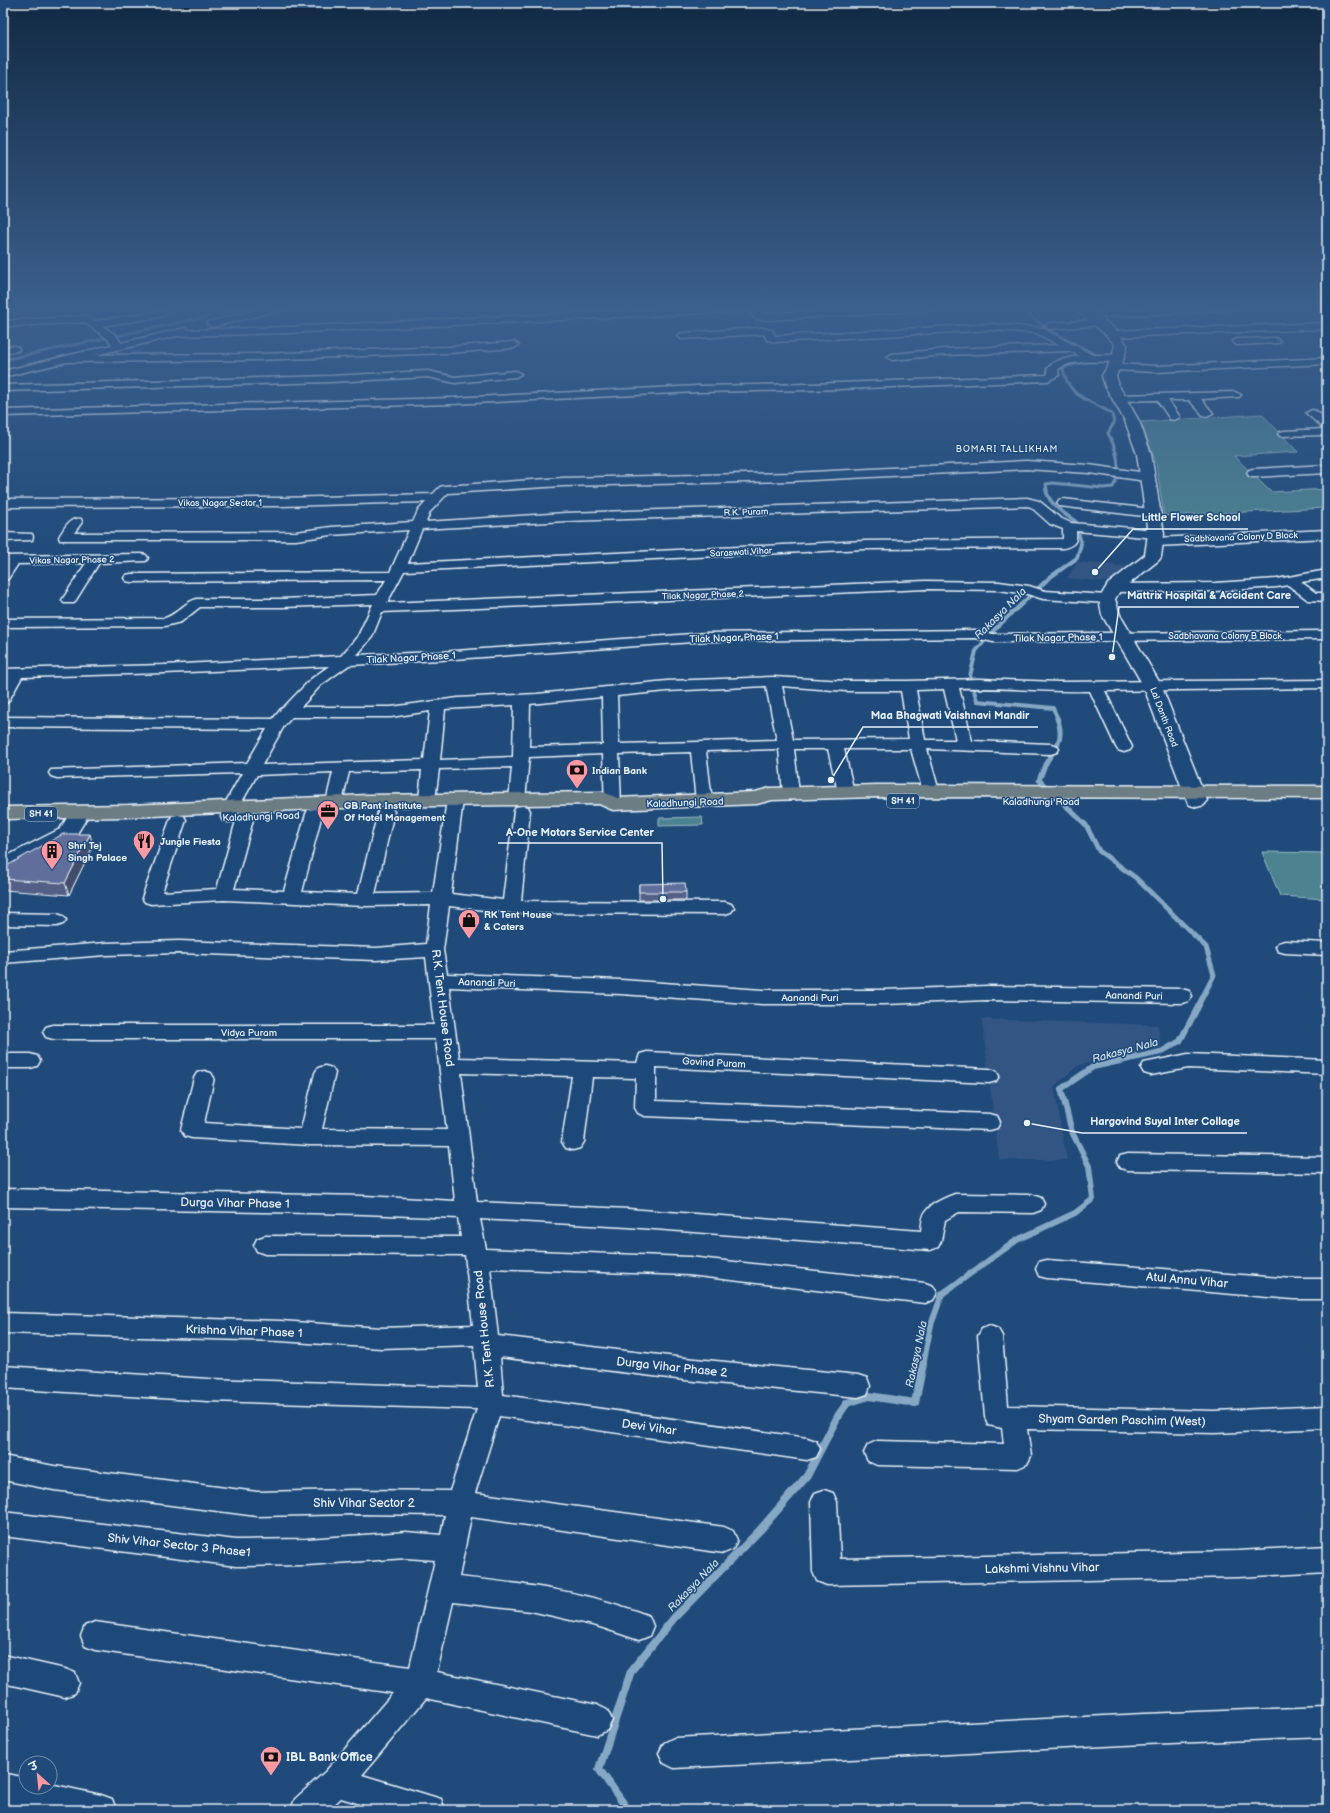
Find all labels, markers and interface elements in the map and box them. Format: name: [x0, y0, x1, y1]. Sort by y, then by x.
district label: BOMARI TALLIKHAM: [956, 444, 1058, 455]
street label: Vikas Nagar Sector 1: [178, 498, 262, 509]
street label: R.K. Puram: [724, 506, 768, 519]
callout: Little Flower School: [1133, 506, 1248, 529]
text: Little Flower School: [1142, 511, 1241, 524]
street label: Sadbhavana Colony D Block: [1184, 530, 1299, 545]
street label: Saraswati Vihar: [710, 545, 773, 560]
street label: Vikas Nagar Phase 2: [29, 554, 115, 567]
callout: Mattrix Hospital & Accident Care: [1119, 584, 1299, 607]
water label: Rakasya Nala: [972, 585, 1029, 642]
street label: Tilak Nagar Phase 2: [662, 589, 745, 602]
text: Mattrix Hospital & Accident Care: [1127, 589, 1291, 602]
street label: Tilak Nagar Phase 1: [689, 630, 779, 646]
street label: Tilak Nagar Phase 1: [1013, 631, 1103, 645]
street label: Sadbhavana Colony B Block: [1168, 631, 1282, 642]
street label: Tilak Nagar Phase 1: [366, 650, 456, 666]
street label: Lal Danth Road: [1147, 686, 1180, 749]
callout: Maa Bhagwati Vaishnavi Mandir: [863, 704, 1038, 727]
text: Maa Bhagwati Vaishnavi Mandir: [871, 709, 1030, 722]
bank icon: Indian Bank: [564, 757, 590, 790]
place label: Indian Bank: [592, 765, 648, 777]
road number: SH 41: [887, 794, 919, 808]
street label: Kaladhungi Road: [646, 796, 724, 810]
street label: Kaladhungi Road: [1002, 796, 1080, 808]
office icon: GB Pant Institute Of Hotel Management: [315, 798, 341, 831]
place label: GB Pant Institute Of Hotel Management: [344, 800, 446, 824]
road number: SH 41: [25, 807, 57, 821]
street label: Kaladhungi Road: [222, 810, 300, 824]
callout: A-One Motors Service Center: [498, 820, 662, 843]
text: A-One Motors Service Center: [505, 826, 655, 839]
restaurant icon: Jungle Fiesta: [131, 828, 157, 861]
place label: Jungle Fiesta: [160, 836, 221, 848]
building icon: Shri Tej Singh Palace: [39, 838, 65, 871]
place label: Shri Tej Singh Palace: [68, 840, 127, 864]
shop icon: RK Tent House & Caters: [456, 907, 482, 940]
place label: RK Tent House & Caters: [484, 909, 552, 933]
street label: R.K. Tent House Road: [428, 948, 457, 1068]
street label: Aanandi Puri: [458, 976, 516, 990]
street label: Aanandi Puri: [1105, 990, 1163, 1002]
street label: Aanandi Puri: [781, 992, 839, 1004]
street label: Vidya Puram: [221, 1027, 277, 1039]
water label: Rakasya Nala: [1091, 1035, 1160, 1066]
street label: Govind Puram: [682, 1055, 746, 1071]
callout: Hargovind Suyal Inter Collage: [1082, 1110, 1247, 1133]
text: Hargovind Suyal Inter Collage: [1090, 1115, 1240, 1128]
street label: Durga Vihar Phase 1: [180, 1195, 290, 1212]
street label: R.K. Tent House Road: [471, 1269, 498, 1389]
street label: Atul Annu Vihar: [1145, 1269, 1229, 1292]
water label: Rakasya Nala: [903, 1319, 930, 1389]
street label: Krishna Vihar Phase 1: [185, 1322, 303, 1341]
street label: Durga Vihar Phase 2: [616, 1354, 728, 1381]
street label: Shyam Garden Paschim (West): [1038, 1412, 1206, 1429]
street label: Devi Vihar: [621, 1416, 678, 1439]
street label: Shiv Vihar Sector 2: [313, 1496, 415, 1511]
street label: Shiv Vihar Sector 3 Phase1: [107, 1531, 251, 1560]
water label: Rakasya Nala: [665, 1556, 722, 1614]
street label: Lakshmi Vishnu Vihar: [985, 1560, 1100, 1577]
bank icon: IBL Bank Office: [258, 1744, 284, 1777]
place label: IBL Bank Office: [286, 1750, 373, 1765]
north arrow: [18, 1755, 58, 1795]
text: उ: [27, 1758, 41, 1774]

